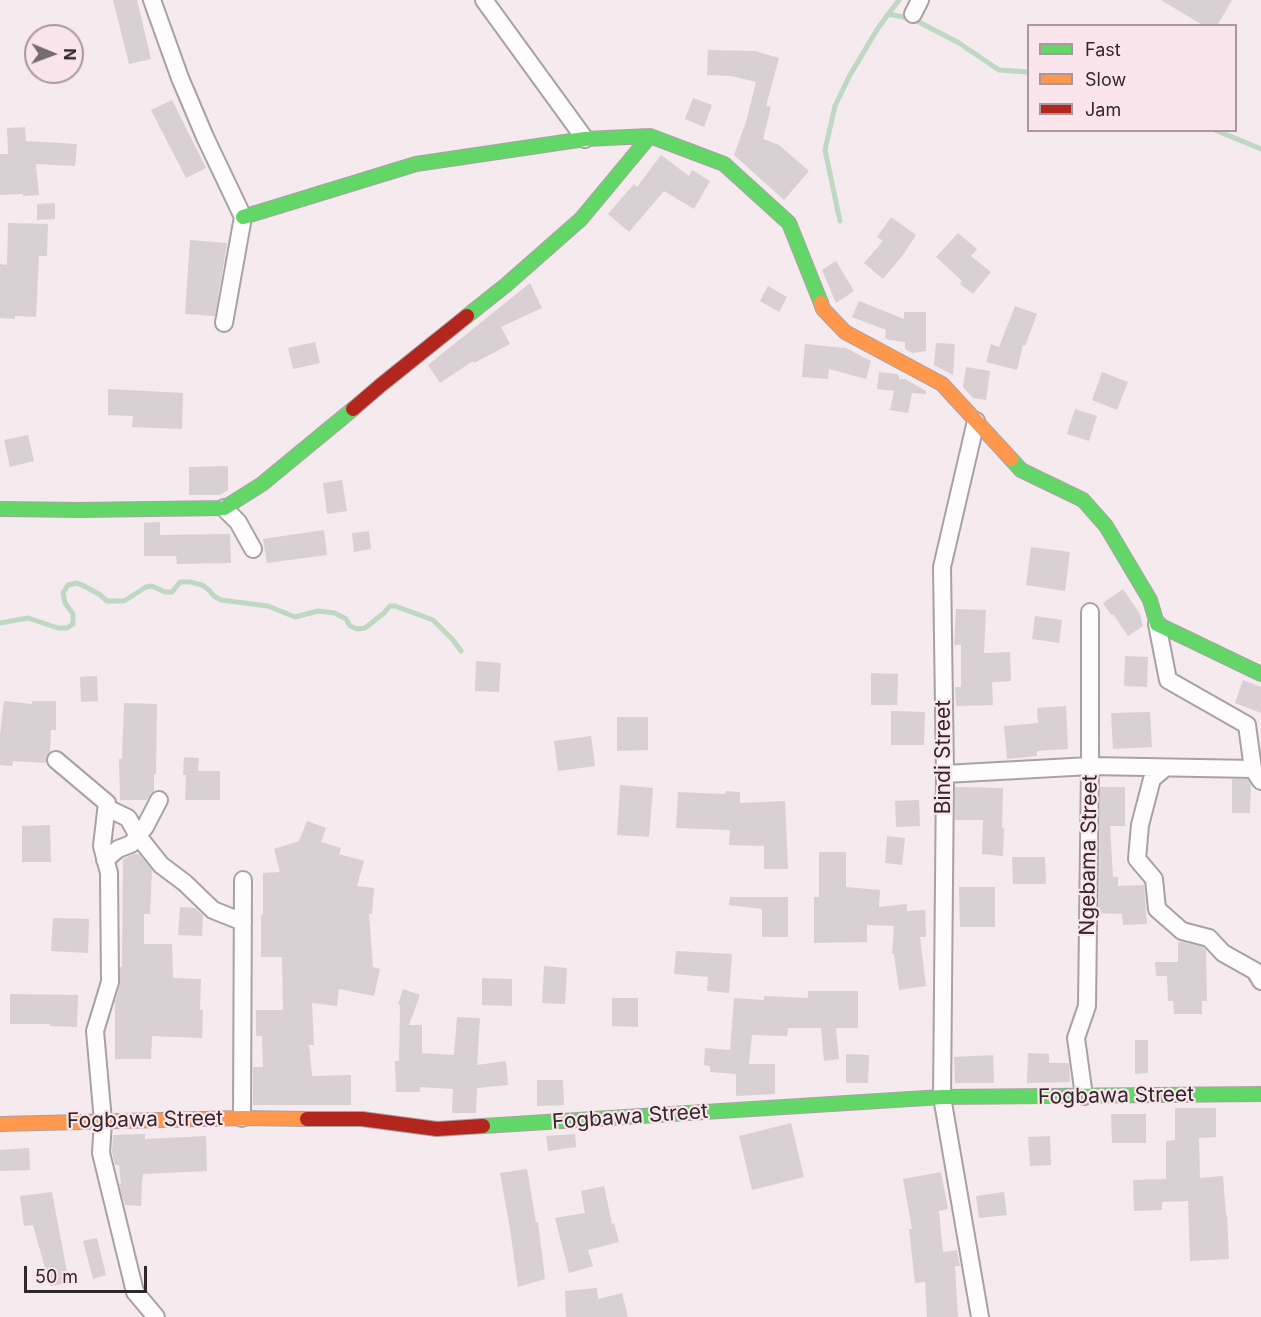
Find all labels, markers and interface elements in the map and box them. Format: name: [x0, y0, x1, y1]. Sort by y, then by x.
north arrow: [24, 24, 84, 84]
legend: [1027, 24, 1237, 132]
text: Fast: [1085, 39, 1121, 60]
text: N: [60, 48, 80, 61]
text: Slow: [1085, 69, 1126, 90]
text: Jam: [1085, 99, 1121, 120]
street label: Bindi Street: [931, 700, 957, 814]
street label: Ngebama Street: [1075, 774, 1103, 936]
street label: Fogbawa Street: [1038, 1082, 1194, 1110]
street label: Fogbawa Street: [551, 1099, 709, 1135]
street label: Fogbawa Street: [67, 1106, 223, 1134]
scale bar: [27, 1254, 150, 1292]
text: 50 m: [35, 1266, 78, 1287]

